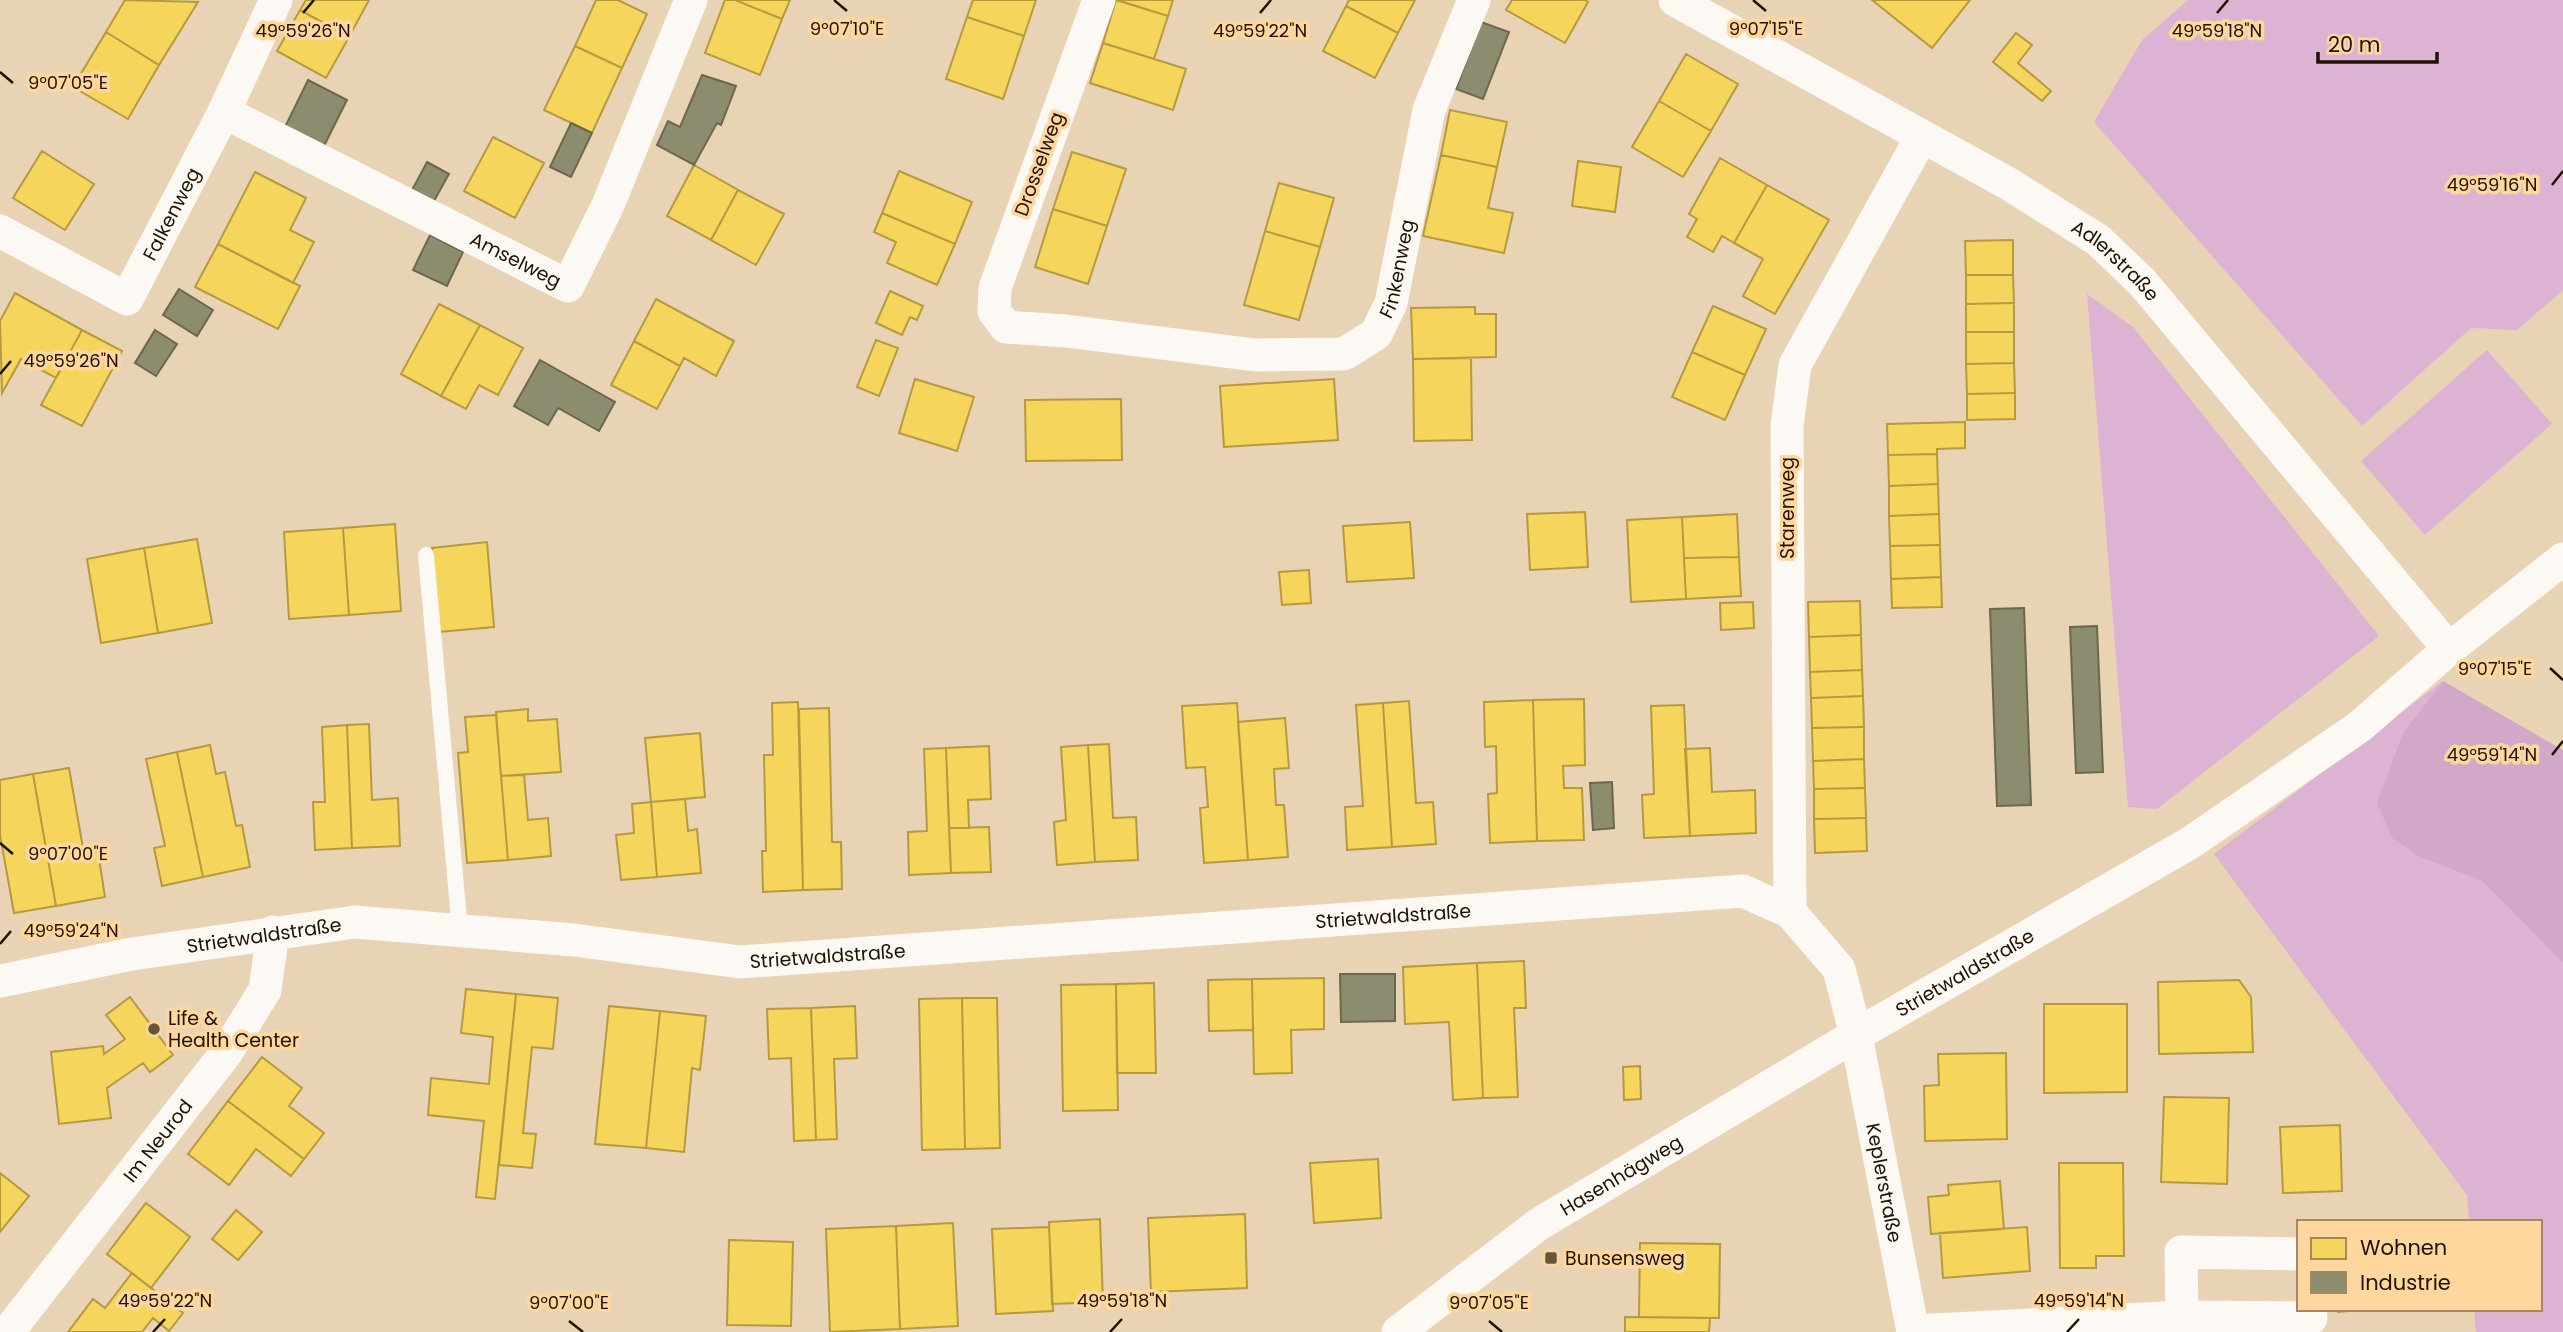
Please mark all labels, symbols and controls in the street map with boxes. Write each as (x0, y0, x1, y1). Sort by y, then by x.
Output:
text: 9°07'10"E (810, 16, 884, 41)
text: 9°07'15"E (1729, 16, 1803, 41)
text: 49°59'26"N (255, 18, 351, 43)
text: 49°59'22"N (1213, 18, 1307, 43)
text: 49°59'18"N (2172, 18, 2262, 43)
scale bar (2318, 21, 2437, 65)
text: 20 m (2328, 30, 2381, 59)
text: 9°07'05"E (28, 70, 108, 95)
street label: Drosselweg (1008, 108, 1070, 220)
street label: Falkenweg (136, 163, 206, 265)
text: 49°59'16"N (2447, 172, 2537, 197)
street label: Adlerstraße (2066, 213, 2166, 307)
street label: Finkenweg (1372, 217, 1421, 323)
street label: Amselweg (466, 225, 566, 294)
text: 49°59'26"N (23, 348, 119, 373)
street label: Starenweg (1774, 457, 1801, 559)
text: 9°07'15"E (2458, 656, 2532, 681)
text: 49°59'14"N (2447, 742, 2537, 767)
text: 9°07'00"E (28, 841, 108, 866)
street label: Strietwaldstraße (1314, 897, 1472, 935)
street label: Strietwaldstraße (185, 911, 343, 960)
text: 49°59'24"N (23, 918, 119, 943)
street label: Strietwaldstraße (1890, 922, 2039, 1023)
street label: Strietwaldstraße (749, 937, 906, 975)
place label: Life & Health Center (168, 1005, 299, 1054)
marker: Life & Health Center (146, 1021, 162, 1037)
street label: Im Neurod (117, 1093, 199, 1188)
street label: Keplerstraße (1860, 1121, 1909, 1245)
street label: Hasenhägweg (1555, 1128, 1687, 1222)
legend (2297, 1220, 2542, 1311)
text: Wohnen (2360, 1233, 2447, 1262)
place label: Bunsensweg (1565, 1245, 1685, 1272)
marker: Bunsensweg (1543, 1250, 1559, 1266)
text: Industrie (2360, 1268, 2451, 1297)
text: 49°59'22"N (118, 1288, 212, 1313)
text: 49°59'18"N (1077, 1288, 1167, 1313)
text: 49°59'14"N (2034, 1288, 2124, 1313)
text: 9°07'00"E (529, 1290, 609, 1315)
text: 9°07'05"E (1449, 1290, 1529, 1315)

